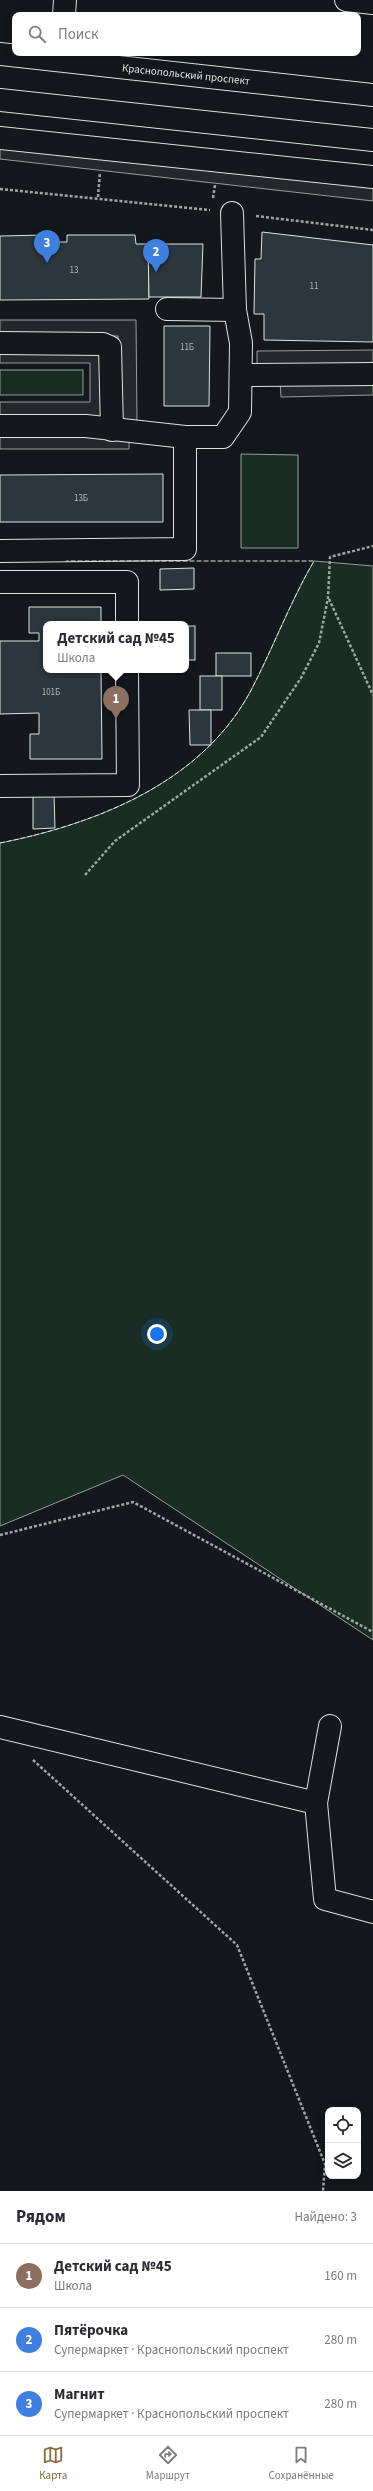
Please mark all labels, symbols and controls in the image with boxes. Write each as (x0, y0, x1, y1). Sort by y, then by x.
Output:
search box (12, 12, 361, 56)
icon: search (26, 23, 48, 45)
text: Поиск (58, 24, 99, 45)
street label: Краснопольский проспект (121, 60, 251, 89)
pin: 3 (34, 230, 60, 263)
pin: 2 (143, 239, 169, 272)
house number: 13 (70, 264, 79, 277)
house number: 11 (310, 280, 318, 293)
house number: 11Б (180, 341, 194, 354)
house number: 13Б (74, 492, 88, 505)
popup (43, 621, 189, 673)
text: Детский сад №45 (57, 628, 175, 649)
text: Школа (57, 649, 95, 667)
house number: 101Б (42, 686, 60, 699)
pin: 1 (103, 686, 129, 719)
your location (147, 1324, 167, 1344)
map controls (325, 2107, 361, 2179)
button: locate (325, 2107, 361, 2143)
button: layers (325, 2143, 361, 2179)
text: Рядом (16, 2205, 66, 2229)
text: Найдено: 3 (295, 2208, 357, 2226)
text: Детский сад №45 (54, 2256, 172, 2277)
text: 1 (26, 2267, 32, 2285)
text: 160 m (324, 2267, 357, 2285)
text: Школа (54, 2277, 92, 2295)
text: Пятёрочка (54, 2320, 128, 2341)
text: 2 (26, 2331, 32, 2349)
text: 280 m (324, 2331, 357, 2349)
text: Супермаркет · Краснопольский проспект (54, 2341, 289, 2359)
text: Магнит (54, 2384, 105, 2405)
text: 3 (26, 2395, 32, 2413)
text: 280 m (324, 2395, 357, 2413)
text: Супермаркет · Краснопольский проспект (54, 2405, 289, 2423)
tab: Карта (39, 2444, 67, 2483)
tab: Маршрут (146, 2444, 190, 2483)
tab: Сохранённые (268, 2444, 334, 2483)

